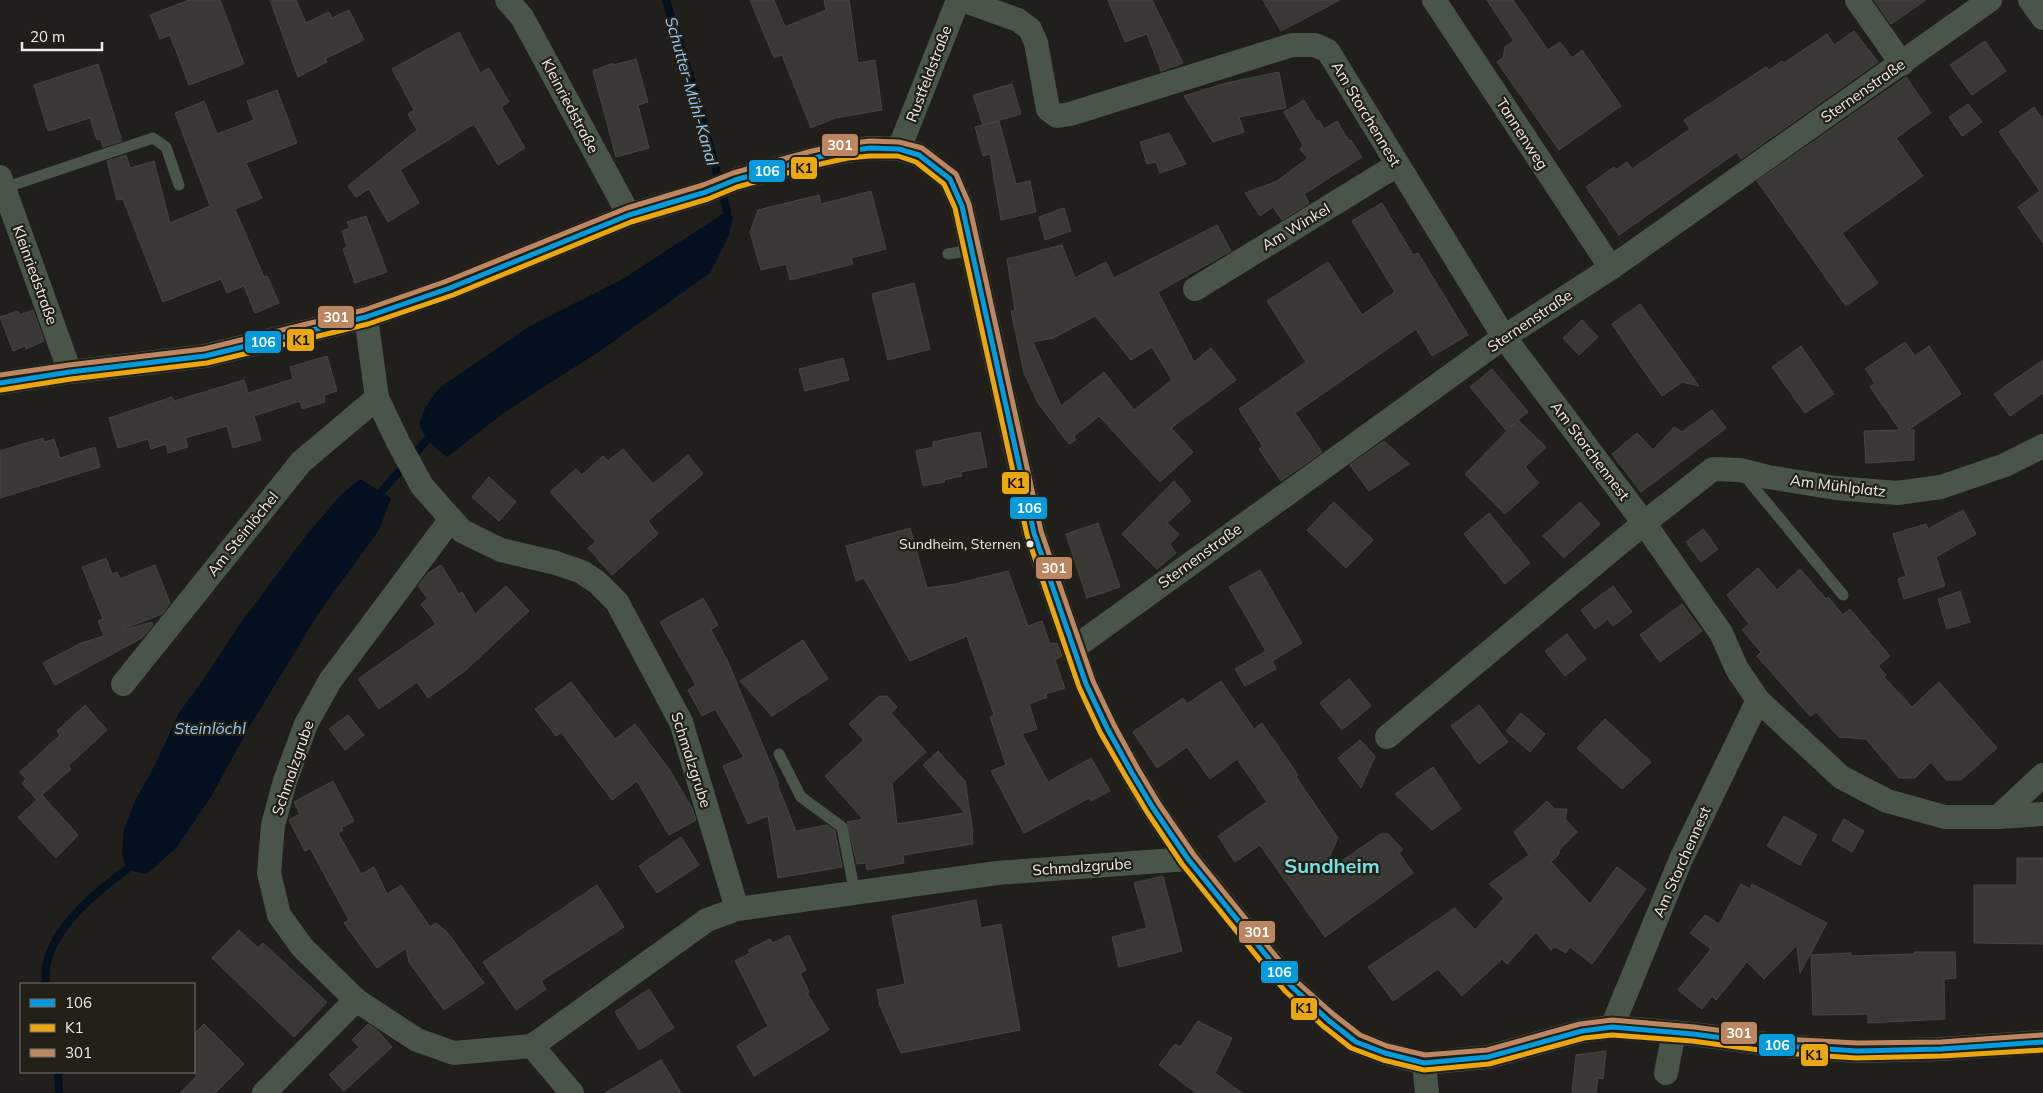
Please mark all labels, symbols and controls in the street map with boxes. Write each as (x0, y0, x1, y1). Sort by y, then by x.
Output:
water label: Schutter-Mühl-Kanal (661, 14, 723, 168)
scale bar (22, 20, 102, 52)
street label: Rustfeldstraße (901, 23, 956, 125)
text: 20 m (30, 27, 65, 46)
street label: Kleinriedstraße (538, 55, 603, 156)
street label: Sternenstraße (1817, 55, 1909, 127)
street label: Am Storchennest (1328, 58, 1405, 170)
street label: Tannenweg (1492, 94, 1553, 173)
line badge: 301 (821, 133, 859, 157)
text: 301 (827, 136, 853, 154)
line badge: K1 (790, 156, 818, 180)
line badge: 106 (748, 159, 786, 183)
text: K1 (795, 159, 813, 177)
text: 106 (754, 162, 780, 180)
street label: Am Winkel (1258, 199, 1333, 254)
street label: Kleinriedstraße (9, 223, 62, 327)
street label: Sternenstraße (1484, 285, 1576, 356)
line badge: 301 (317, 305, 355, 329)
text: 301 (323, 308, 349, 326)
line badge: K1 (286, 328, 315, 352)
line badge: 106 (244, 330, 282, 354)
text: K1 (292, 331, 310, 349)
text: 106 (250, 333, 276, 351)
street label: Am Storchennest (1547, 397, 1634, 504)
street label: Am Mühlplatz (1789, 470, 1887, 501)
line badge: K1 (1001, 471, 1030, 495)
text: K1 (1007, 474, 1025, 492)
street label: Am Steinlöchel (203, 488, 282, 580)
line badge: 106 (1009, 496, 1048, 520)
text: 106 (1016, 499, 1042, 517)
street label: Sternenstraße (1154, 519, 1245, 592)
place label: Sundheim, Sternen (899, 535, 1021, 553)
marker: Sundheim, Sternen (1025, 539, 1035, 549)
line badge: 301 (1035, 556, 1073, 580)
text: 301 (1041, 559, 1067, 577)
street label: Schmalzgrube (667, 710, 716, 810)
water label: Steinlöchl (174, 718, 246, 738)
street label: Schmalzgrube (267, 718, 318, 818)
street label: Am Storchennest (1649, 803, 1714, 920)
district label: Sundheim (1284, 853, 1380, 878)
street label: Schmalzgrube (1032, 854, 1132, 879)
line badge: 301 (1238, 920, 1276, 944)
text: 301 (1244, 923, 1270, 941)
line badge: 106 (1260, 960, 1299, 984)
text: 106 (1266, 963, 1292, 981)
legend (20, 983, 195, 1073)
text: 106 (65, 993, 92, 1012)
line badge: K1 (1290, 997, 1318, 1021)
text: K1 (1295, 999, 1313, 1017)
text: K1 (65, 1018, 84, 1037)
line badge: 301 (1720, 1021, 1758, 1045)
text: 301 (1726, 1024, 1752, 1042)
line badge: 106 (1758, 1033, 1796, 1057)
text: 106 (1764, 1036, 1790, 1054)
text: 301 (65, 1043, 92, 1062)
line badge: K1 (1800, 1043, 1829, 1067)
text: K1 (1805, 1046, 1823, 1064)

